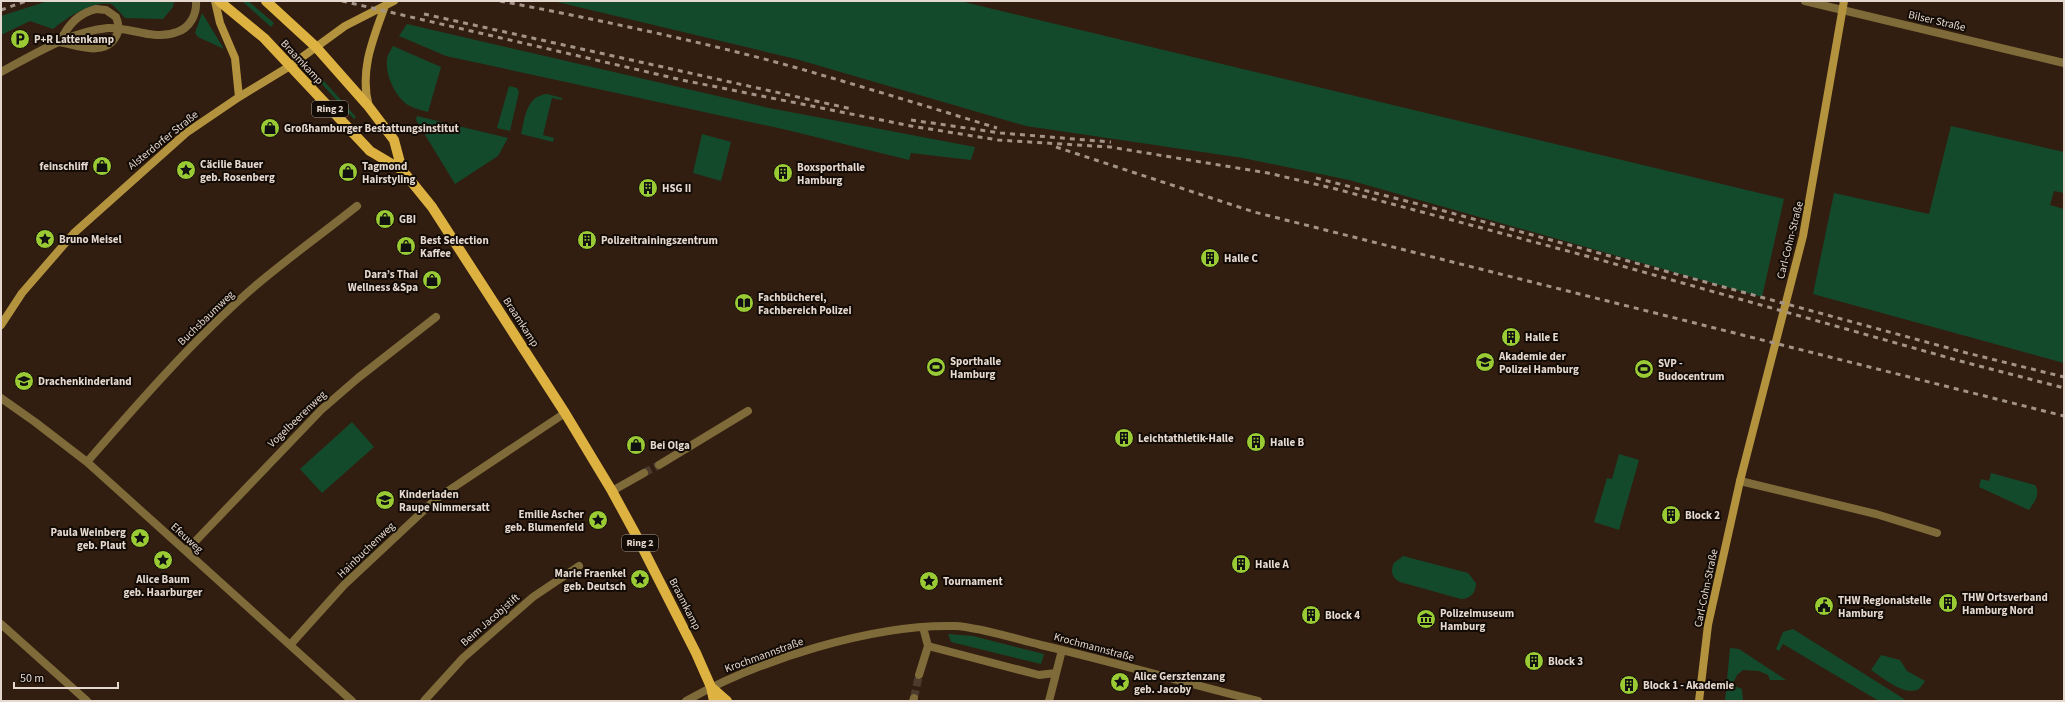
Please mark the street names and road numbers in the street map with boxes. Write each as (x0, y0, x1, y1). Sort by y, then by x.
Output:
street label: Bilser Straße (1907, 7, 1968, 35)
street label: Braamkamp (277, 36, 327, 88)
road number: Ring 2 (312, 101, 348, 117)
street label: Alsterdorfer Straße (125, 107, 202, 173)
street label: Carl-Cohn-Straße (1773, 199, 1807, 280)
street label: Buchsbaumweg (174, 287, 238, 349)
street label: Braamkamp (499, 294, 543, 350)
street label: Vogelbeerenweg (264, 387, 330, 451)
street label: Hainbuchenweg (334, 518, 398, 581)
street label: Efeuweg (167, 519, 207, 557)
road number: Ring 2 (622, 535, 658, 551)
street label: Carl-Cohn-Straße (1690, 547, 1722, 628)
street label: Braamkamp (666, 575, 704, 633)
street label: Beim Jacobjstift (457, 590, 523, 650)
street label: Krochmannstraße (1052, 629, 1136, 665)
street label: Krochmannstraße (723, 634, 806, 676)

